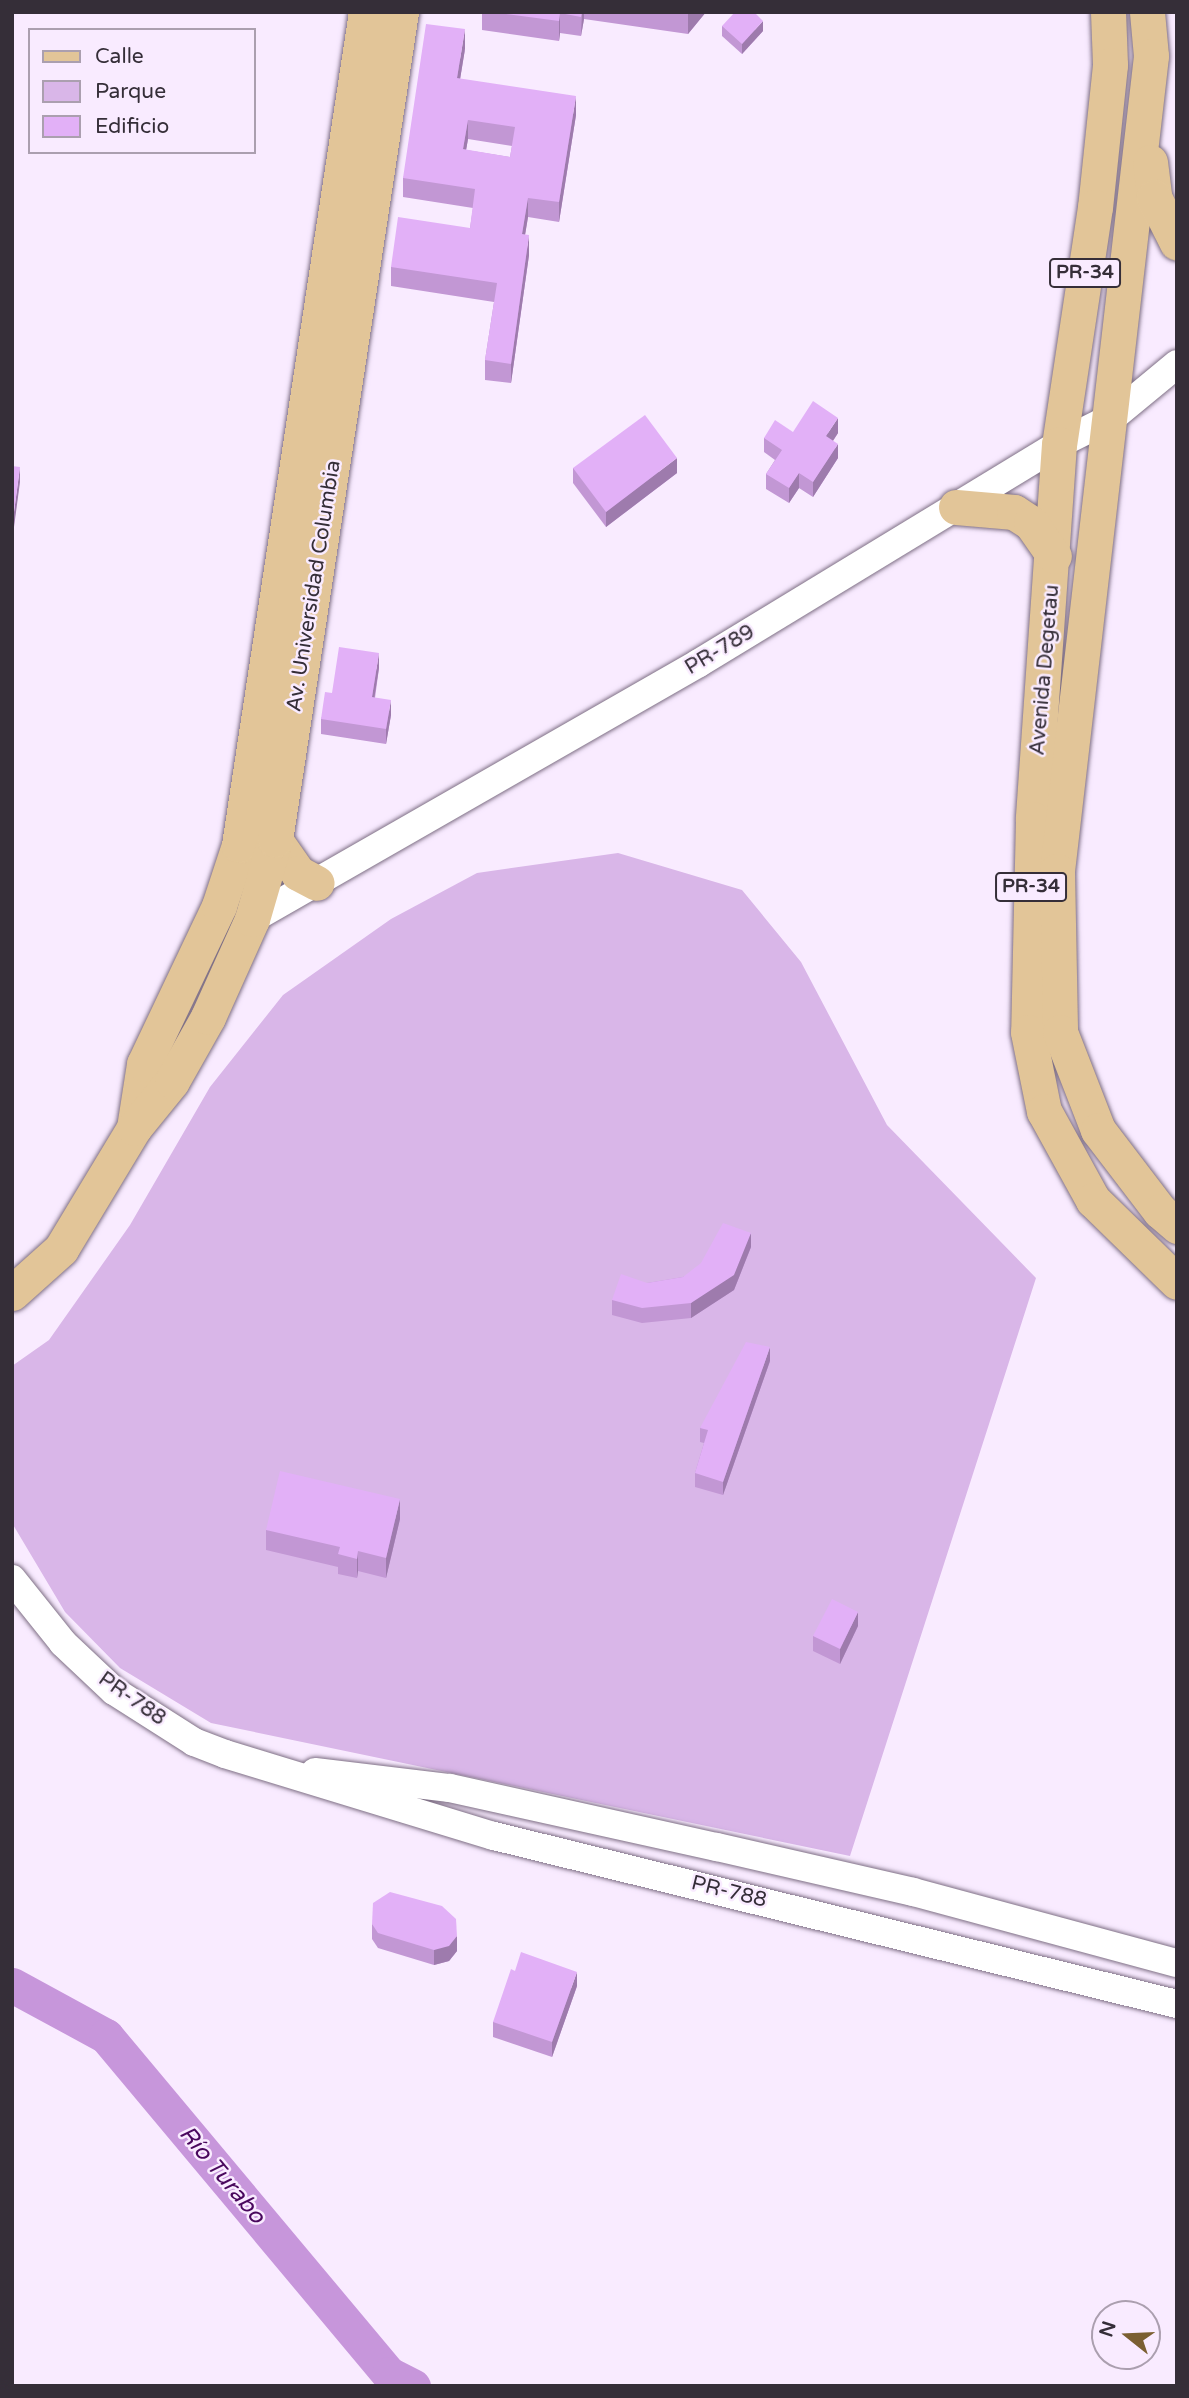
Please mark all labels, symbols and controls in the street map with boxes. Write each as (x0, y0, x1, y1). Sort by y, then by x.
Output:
legend (28, 28, 256, 154)
text: Calle (95, 44, 144, 69)
text: Parque (95, 79, 166, 104)
text: Edificio (95, 114, 169, 139)
road number: PR-34 (1048, 258, 1122, 288)
street label: Av. Universidad Columbia (282, 458, 346, 714)
street label: Avenida Degetau (1025, 584, 1065, 756)
street label: PR-789 (681, 619, 759, 681)
road number: PR-34 (994, 872, 1068, 902)
street label: PR-788 (93, 1667, 171, 1731)
street label: PR-788 (689, 1870, 769, 1914)
water label: Río Turabo (173, 2121, 271, 2229)
north arrow (1091, 2300, 1161, 2370)
text: N (1095, 2318, 1121, 2340)

